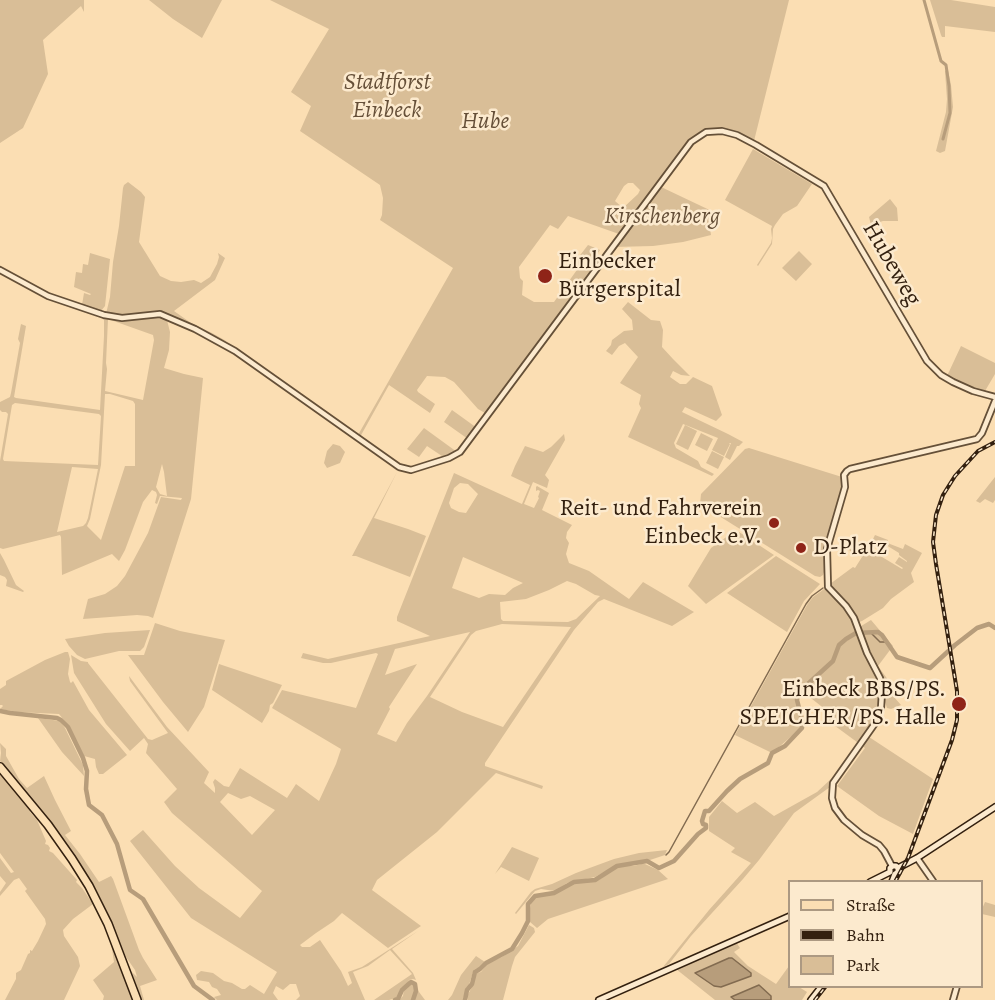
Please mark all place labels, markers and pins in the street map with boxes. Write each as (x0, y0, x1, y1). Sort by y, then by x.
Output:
place label: Einbecker Bürgerspital (558, 248, 681, 304)
marker: Einbecker Bürgerspital (536, 267, 554, 285)
place label: Reit- und Fahrverein Einbeck e.V. (559, 495, 762, 551)
marker: Reit- und Fahrverein Einbeck e.V. (767, 516, 781, 530)
place label: D-Platz (813, 534, 887, 562)
marker: D-Platz (794, 541, 808, 555)
place label: Einbeck BBS/PS. SPEICHER/PS. Halle (740, 676, 946, 732)
marker: Einbeck BBS/PS. SPEICHER/PS. Halle (950, 695, 968, 713)

